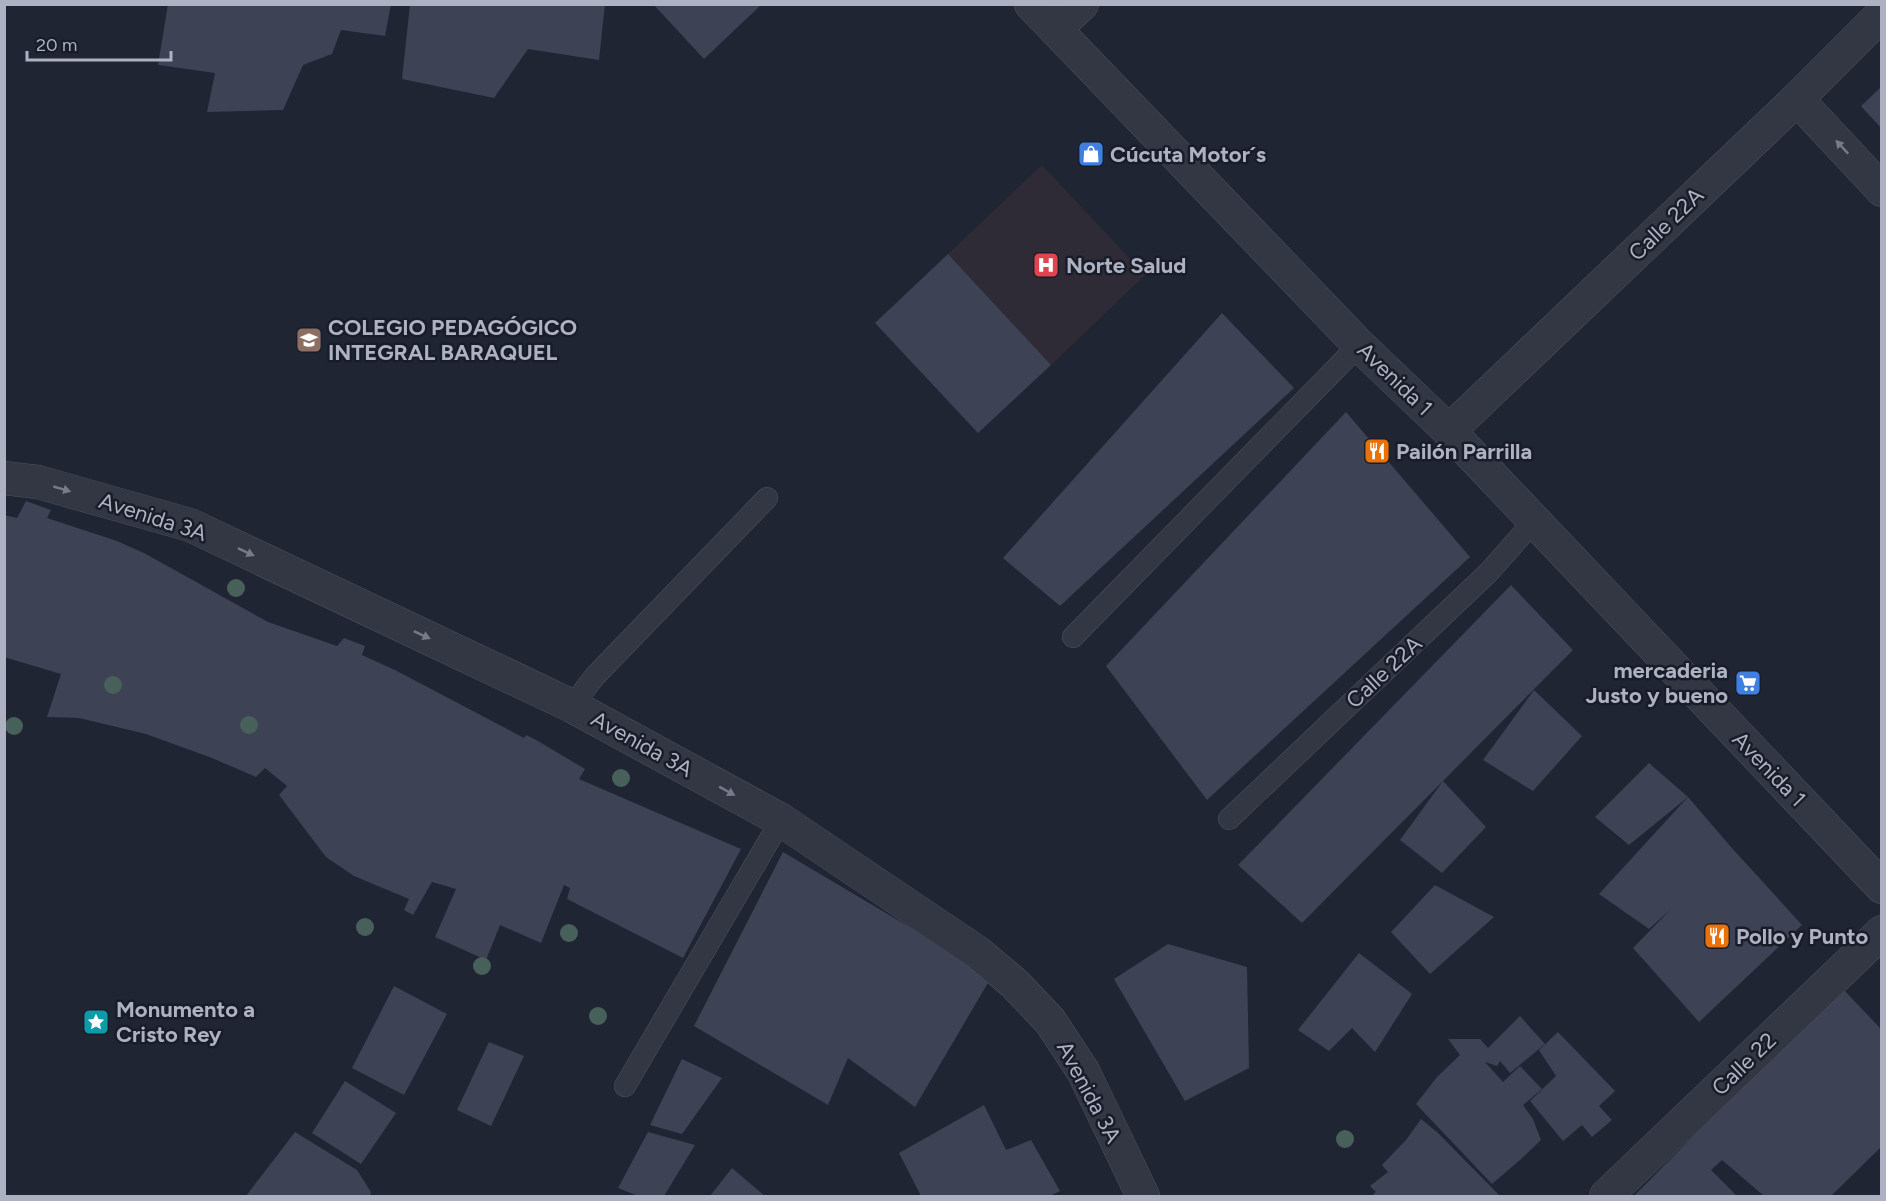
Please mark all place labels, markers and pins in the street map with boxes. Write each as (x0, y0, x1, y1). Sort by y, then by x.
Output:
shop icon: Cúcuta Motor´s (1076, 139, 1106, 169)
place label: Cúcuta Motor´s (1110, 141, 1266, 168)
hospital icon: Norte Salud (1031, 250, 1061, 280)
place label: Norte Salud (1066, 252, 1186, 279)
place label: COLEGIO PEDAGÓGICO INTEGRAL BARAQUEL (328, 314, 577, 366)
school or university icon: COLEGIO PEDAGÓGICO INTEGRAL BARAQUEL (294, 325, 324, 355)
restaurant icon: Pailón Parrilla (1362, 436, 1392, 466)
place label: Pailón Parrilla (1396, 438, 1532, 465)
place label: mercaderia Justo y bueno (1585, 657, 1728, 709)
supermarket icon: mercaderia Justo y bueno (1733, 668, 1763, 698)
restaurant icon: Pollo y Punto (1702, 921, 1732, 951)
place label: Pollo y Punto (1736, 923, 1868, 950)
place label: Monumento a Cristo Rey (116, 996, 255, 1048)
place icon: Monumento a Cristo Rey (81, 1007, 111, 1037)

